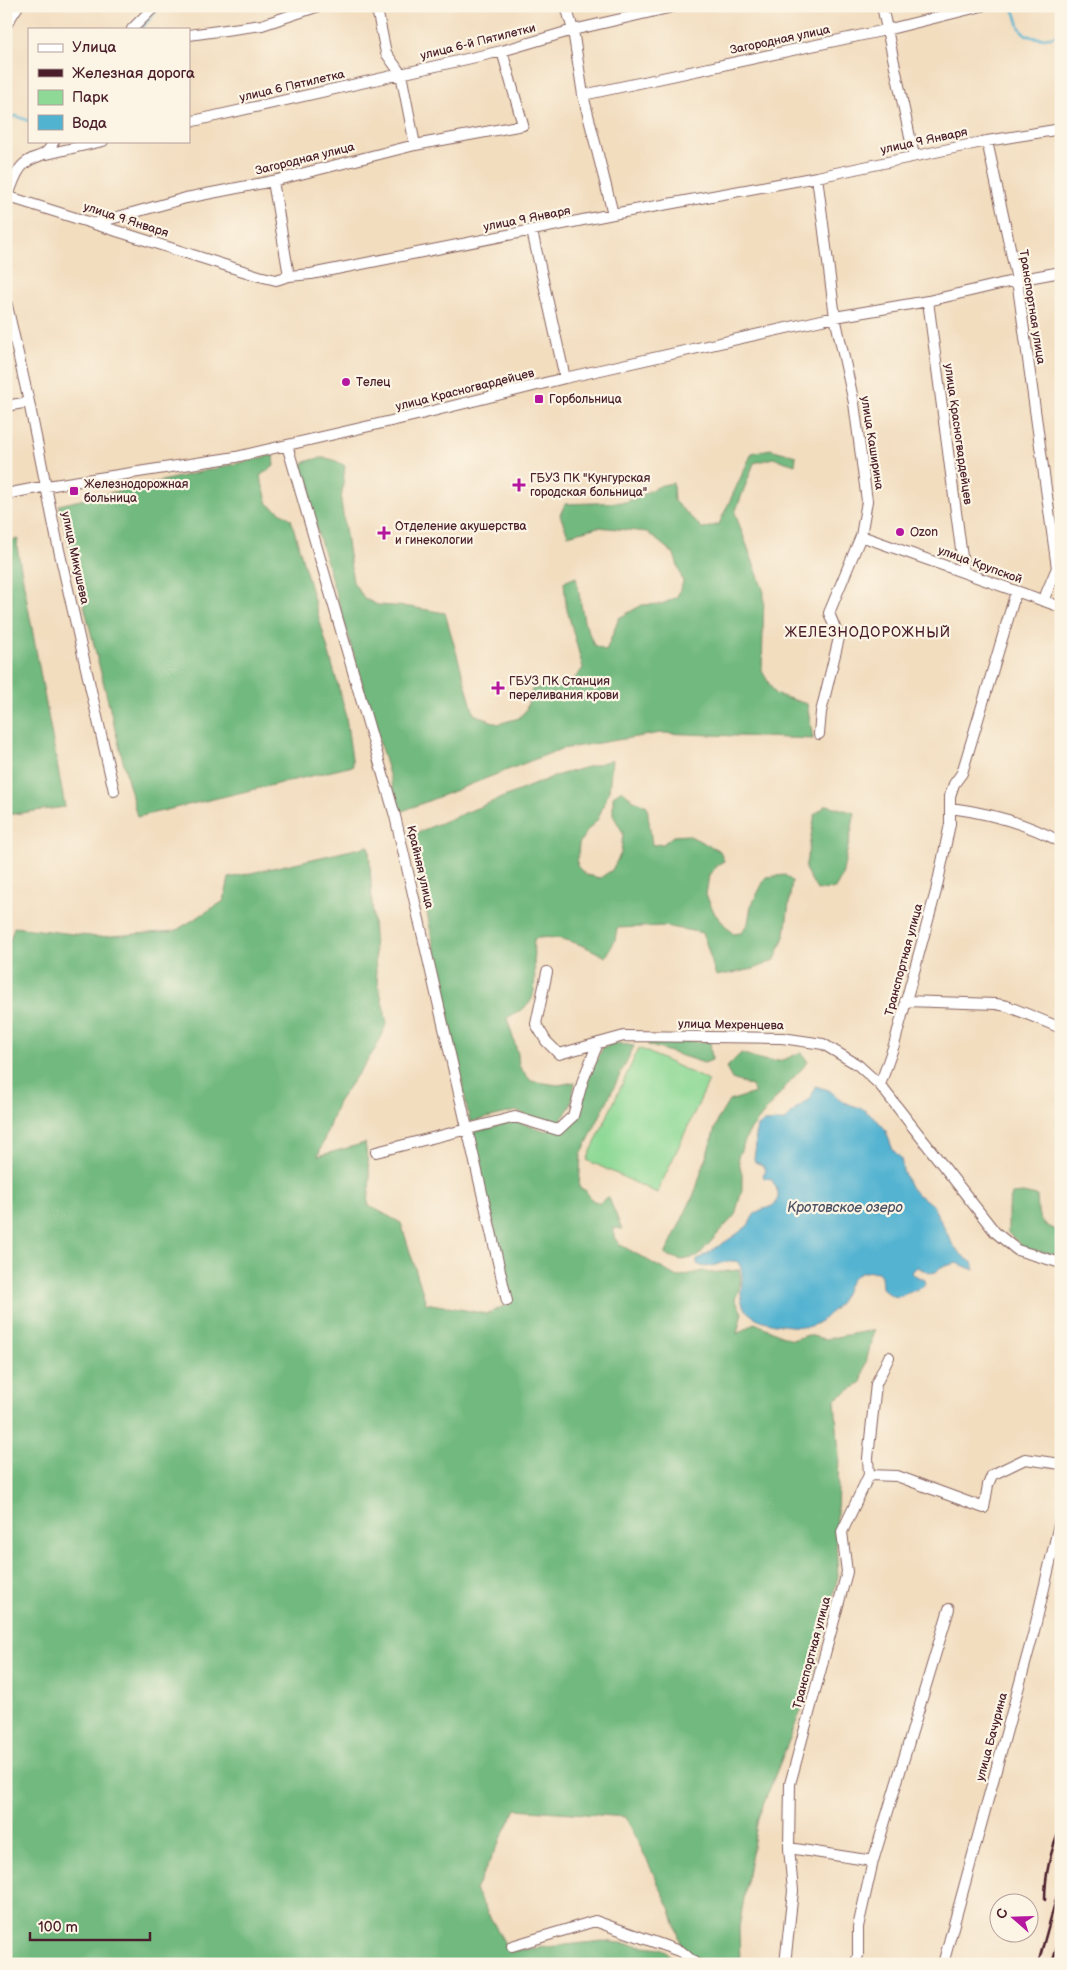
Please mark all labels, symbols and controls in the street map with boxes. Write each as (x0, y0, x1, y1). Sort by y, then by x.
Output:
street label: улица 6-й Пятилетки (419, 20, 537, 64)
street label: Загородная улица (729, 22, 831, 58)
legend (28, 28, 190, 142)
text: Улица (72, 38, 117, 57)
text: Железная дорога (72, 64, 195, 83)
street label: улица 6 Пятилетка (238, 67, 346, 105)
text: Парк (72, 88, 109, 107)
text: Вода (72, 114, 107, 133)
street label: улица 9 Января (879, 124, 969, 158)
street label: Загородная улица (254, 139, 356, 179)
street label: улица 9 Января (82, 199, 171, 241)
street label: улица 9 Января (482, 203, 572, 235)
street label: Транспортная улица (1016, 249, 1048, 365)
street label: улица Красногвардейцев (941, 362, 975, 506)
street label: улица Красногвардейцев (394, 365, 537, 414)
place label: Телец (356, 375, 390, 390)
marker: Телец (340, 376, 352, 388)
place label: Горбольница (549, 392, 622, 407)
marker: Горбольница (533, 393, 545, 405)
street label: улица Каширина (857, 395, 887, 491)
place label: ГБУЗ ПК "Кунгурская городская больница" (530, 471, 651, 500)
place label: Железнодорожная больница (84, 477, 189, 506)
marker: ГБУЗ ПК "Кунгурская городская больница" (512, 478, 526, 492)
marker: Железнодорожная больница (68, 485, 80, 497)
street label: улица Микушева (58, 510, 92, 606)
place label: Отделение акушерства и гинекологии (395, 519, 527, 548)
place label: Ozon (910, 525, 938, 540)
marker: Отделение акушерства и гинекологии (377, 526, 391, 540)
marker: Ozon (894, 526, 906, 538)
street label: улица Крупской (936, 543, 1024, 587)
district label: ЖЕЛЕЗНОДОРОЖНЫЙ (785, 624, 951, 641)
place label: ГБУЗ ПК Станция переливания крови (509, 674, 619, 703)
marker: ГБУЗ ПК Станция переливания крови (491, 681, 505, 695)
street label: Крайняя улица (403, 824, 437, 910)
street label: Транспортная улица (882, 902, 926, 1018)
street label: улица Мехренцева (678, 1017, 784, 1033)
water label: Кротовское озеро (787, 1199, 904, 1216)
street label: Транспортная улица (790, 1595, 834, 1711)
street label: улица Бачурина (973, 1691, 1011, 1783)
north arrow (990, 1892, 1040, 1942)
text: С (993, 1906, 1012, 1921)
scale bar (30, 1910, 150, 1942)
text: 100 m (38, 1918, 78, 1937)

